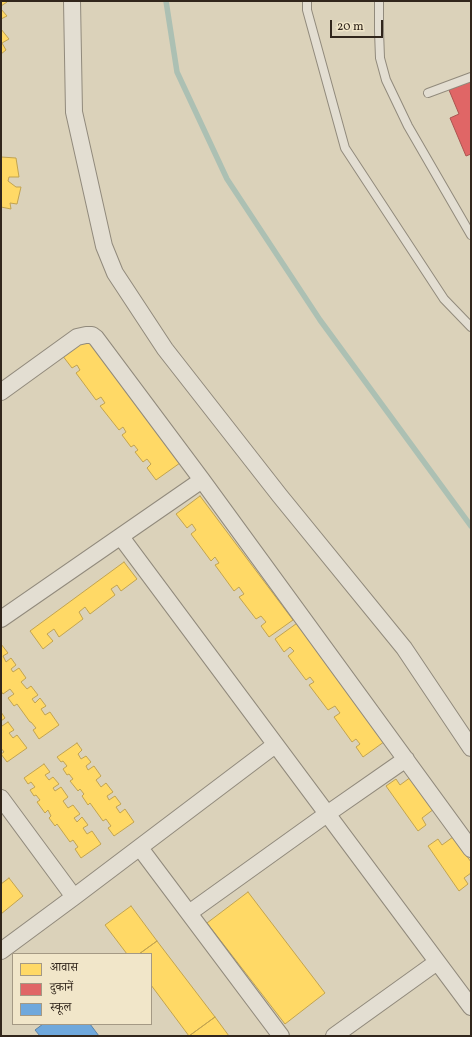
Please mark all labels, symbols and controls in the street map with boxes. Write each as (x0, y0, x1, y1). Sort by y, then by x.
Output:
scale bar (332, 12, 385, 38)
text: 20 m (337, 19, 364, 35)
legend (12, 953, 152, 1025)
text: आवास (50, 960, 78, 976)
text: दुकानें (50, 980, 73, 996)
text: स्कूल (50, 1000, 71, 1016)

